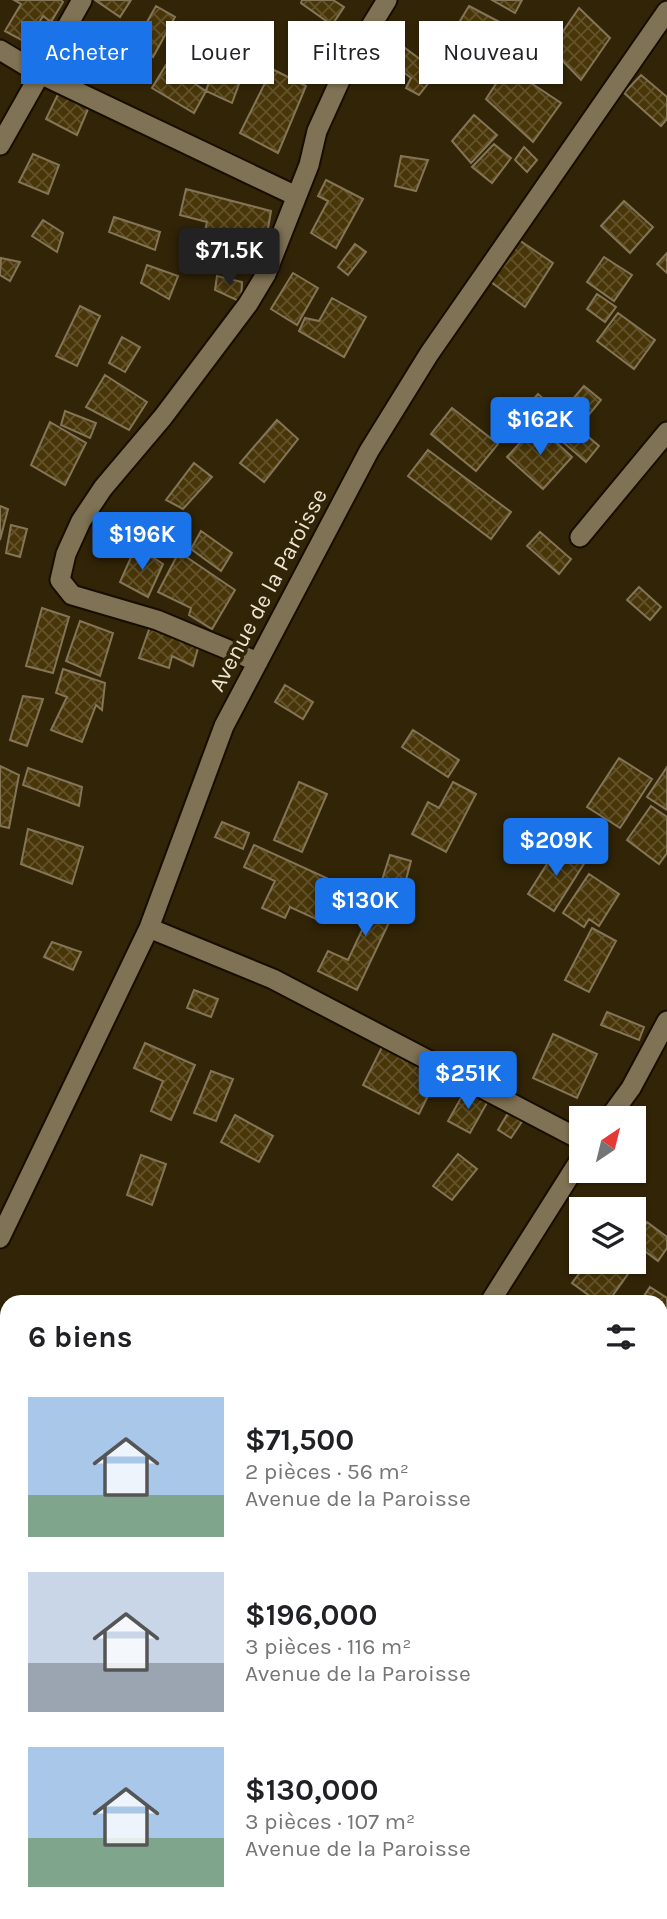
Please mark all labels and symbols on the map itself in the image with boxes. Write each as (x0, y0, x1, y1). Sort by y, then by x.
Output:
pin: $71.5K (172, 229, 286, 288)
pin: $162K (491, 398, 589, 457)
street label: Avenue de la Paroisse (203, 484, 333, 696)
pin: $196K (93, 512, 191, 572)
pin: $209K (507, 818, 605, 878)
pin: $130K (316, 878, 414, 938)
pin: $251K (419, 1052, 517, 1111)
north arrow (569, 1106, 646, 1183)

